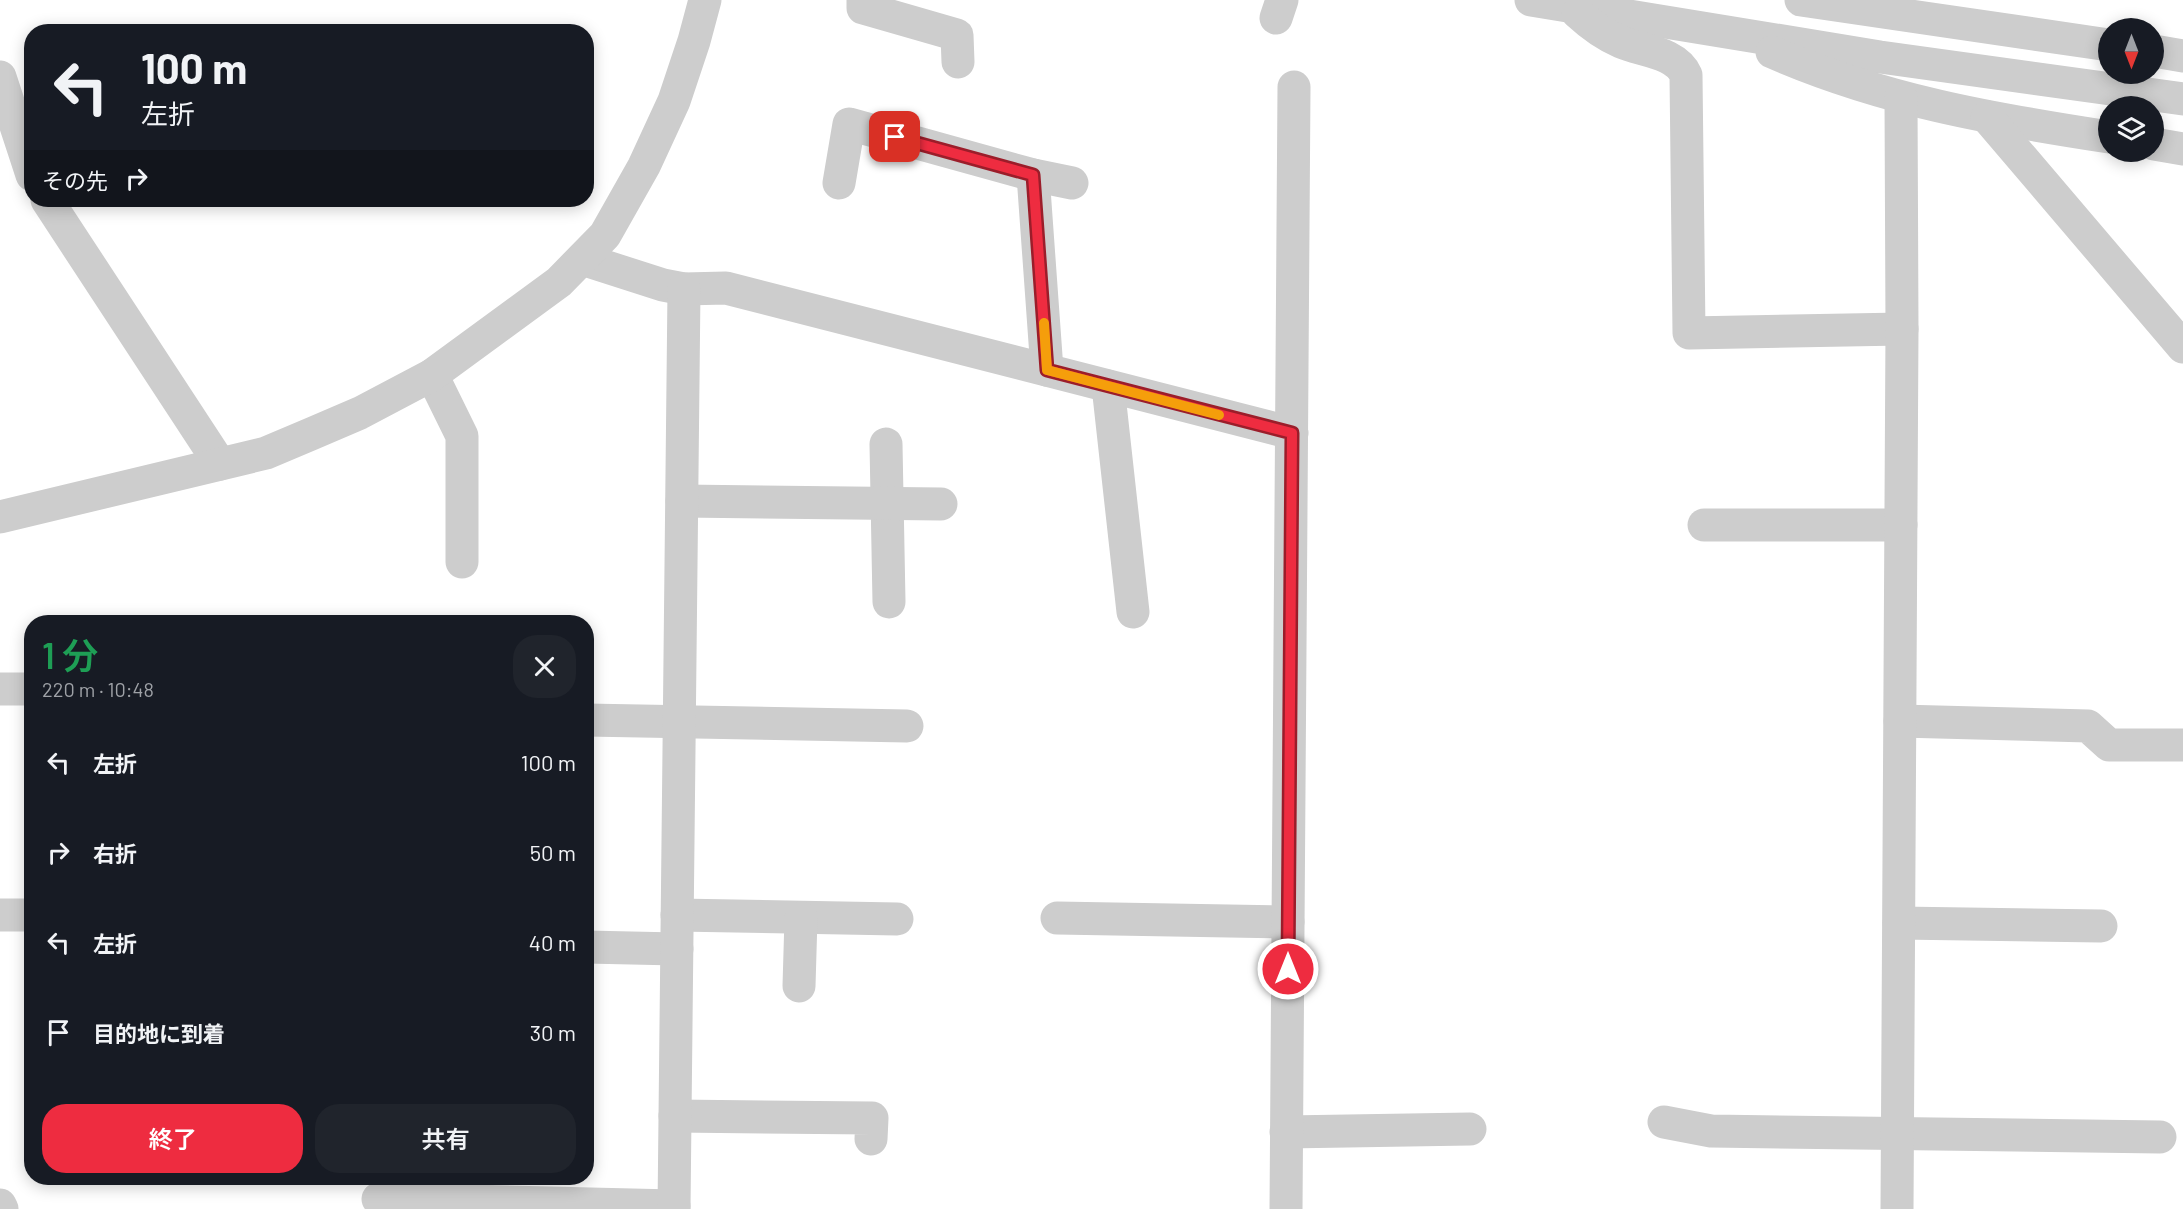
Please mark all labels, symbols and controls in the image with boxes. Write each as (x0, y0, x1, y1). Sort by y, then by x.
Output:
north arrow (2098, 18, 2164, 84)
map controls (2098, 18, 2164, 162)
text: 100 m (141, 42, 247, 92)
icon: left (42, 48, 120, 126)
button: layers (2098, 96, 2164, 162)
text: 左折 (141, 97, 195, 129)
pin (869, 111, 920, 162)
icon: arrive (878, 120, 911, 153)
icon: right (120, 162, 153, 195)
text: その先 (42, 167, 108, 193)
text: 1 分 (42, 633, 98, 676)
button: close (513, 635, 576, 698)
text: 220 m · 10:48 (42, 677, 154, 701)
icon: left (42, 746, 75, 779)
text: 100 m (521, 749, 576, 775)
text: 左折 (93, 750, 137, 776)
icon: right (42, 836, 75, 869)
text: 50 m (530, 839, 576, 865)
text: 右折 (93, 840, 137, 866)
icon: left (42, 926, 75, 959)
text: 40 m (529, 929, 576, 955)
text: 左折 (93, 930, 137, 956)
position arrow (1256, 937, 1320, 1001)
icon: arrive (42, 1016, 75, 1049)
text: 30 m (530, 1019, 576, 1045)
text: 目的地に到着 (93, 1020, 225, 1046)
button: 終了 (42, 1104, 303, 1173)
button: 共有 (315, 1104, 576, 1173)

